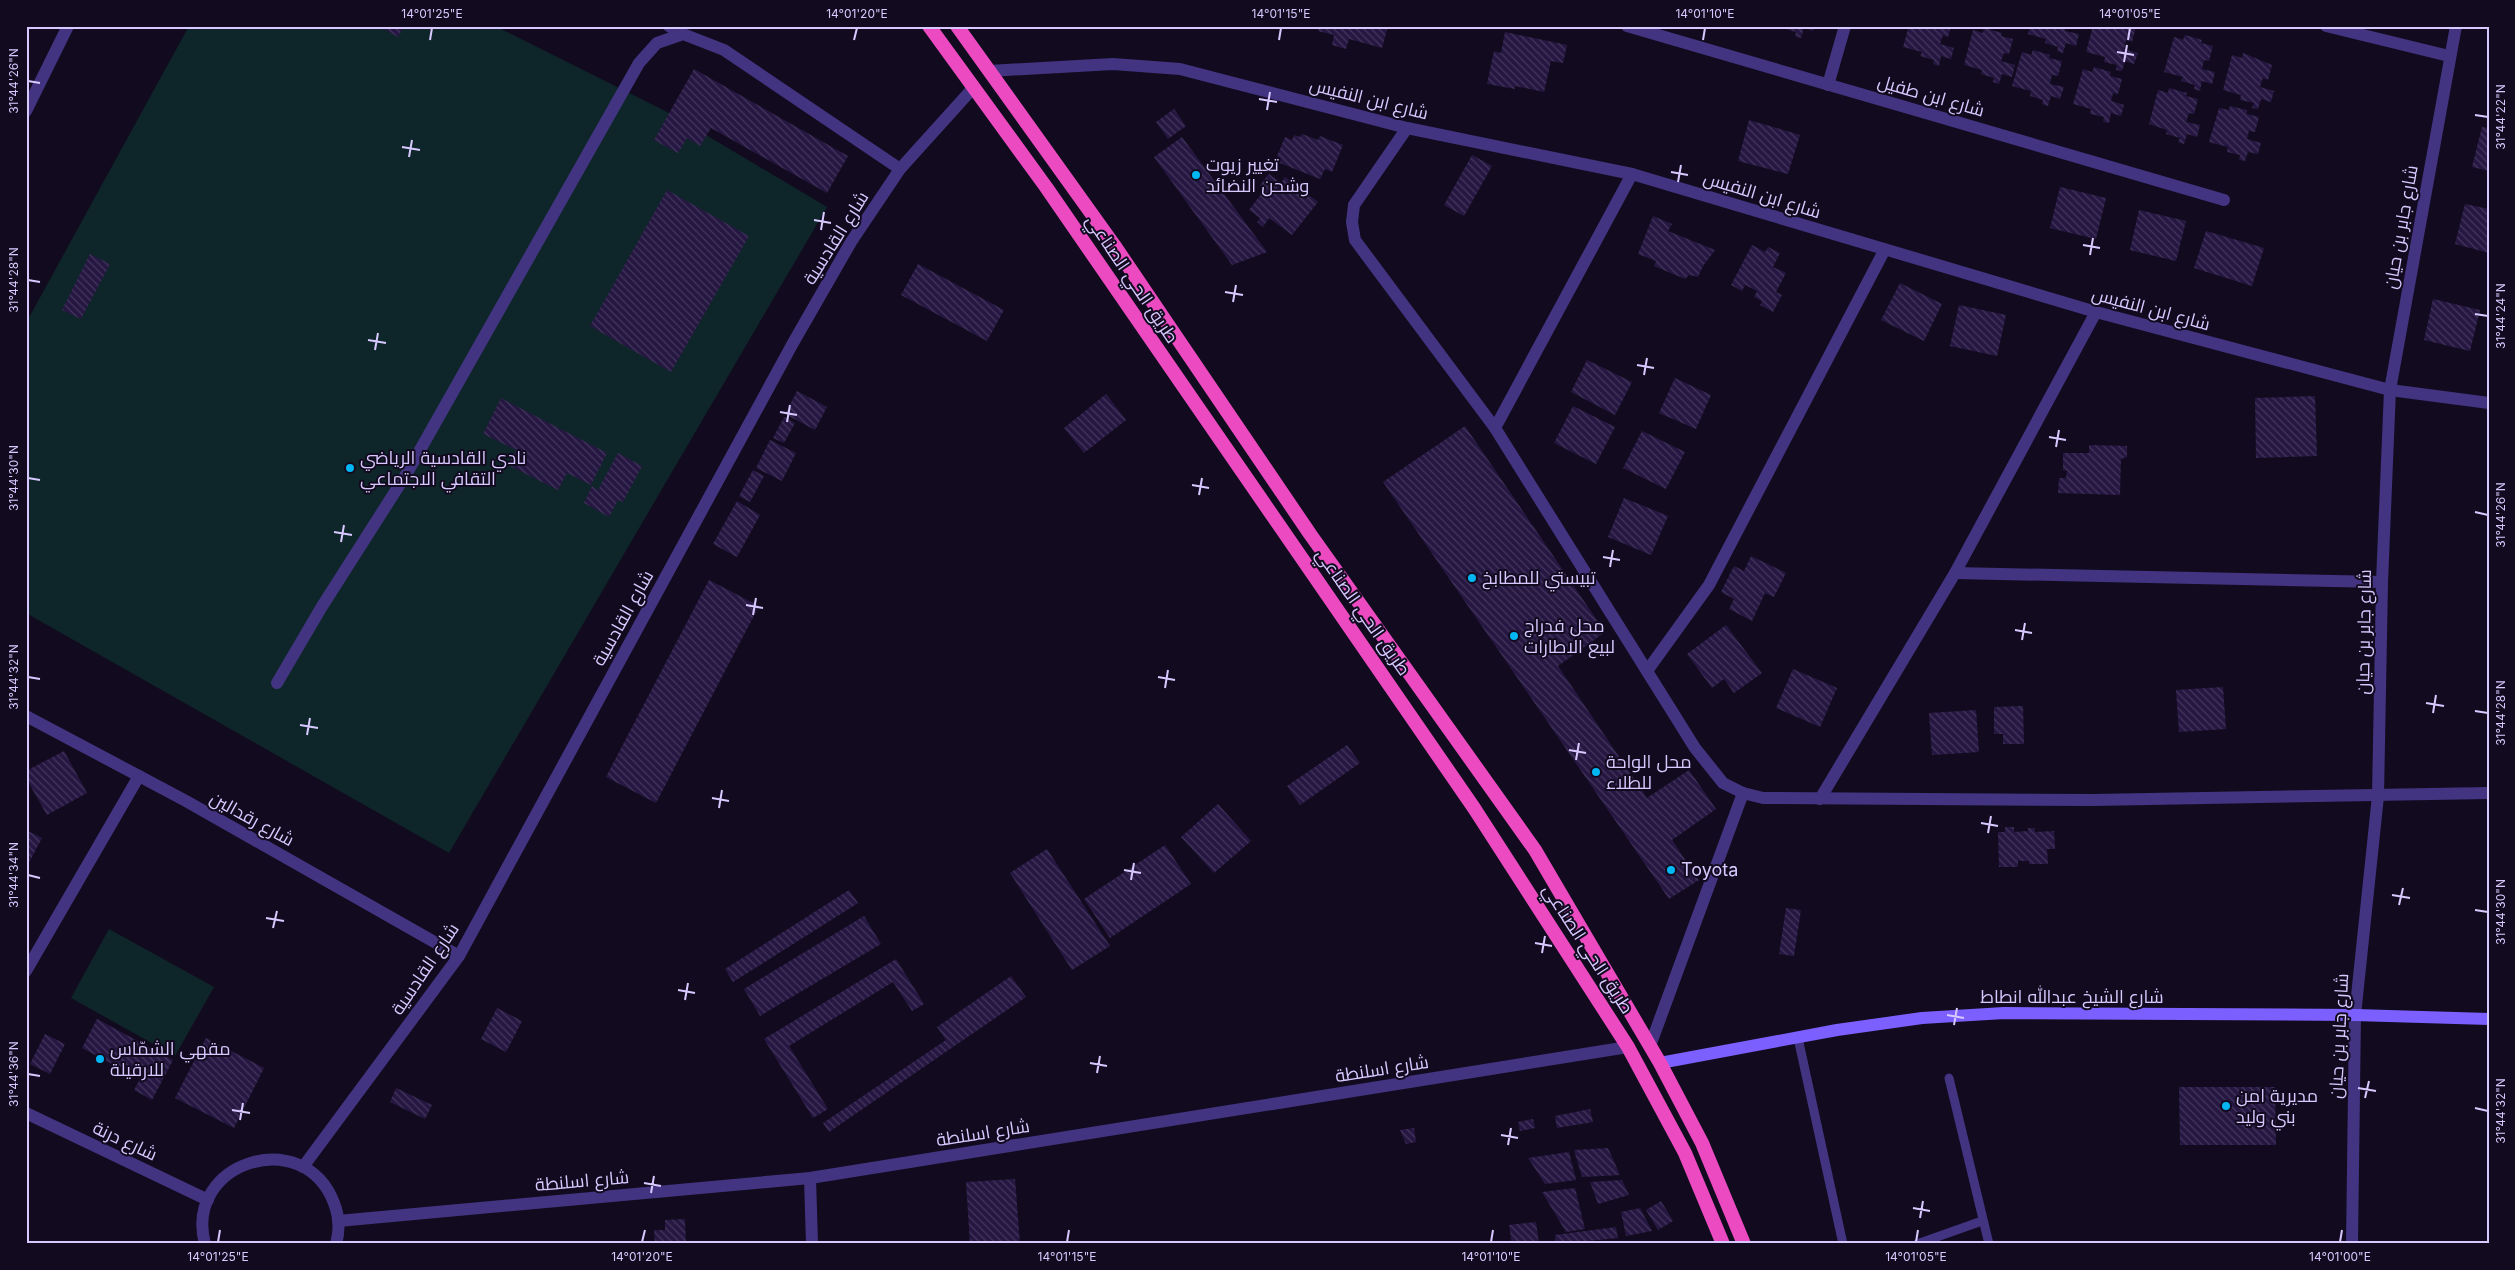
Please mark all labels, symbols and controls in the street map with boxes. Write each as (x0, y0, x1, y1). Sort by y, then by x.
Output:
text: 14°01'25"E (401, 6, 463, 21)
text: 14°01'20"E (826, 6, 888, 21)
text: 14°01'15"E (1252, 6, 1310, 21)
text: 14°01'10"E (1675, 6, 1735, 21)
text: 14°01'05"E (2099, 6, 2161, 21)
text: 31°44'26"N (6, 48, 21, 114)
street label: شارع ابن طفيل (1875, 70, 1987, 123)
street label: شارع ابن النفيس (1307, 74, 1431, 125)
text: 31°44'22"N (2493, 84, 2508, 150)
place label: تغيير زيوت وشحن النضائد (1206, 154, 1309, 197)
street label: شارع جابر بن حيان (2379, 163, 2424, 291)
street label: شارع ابن النفيس (1700, 167, 1823, 224)
marker: تغيير زيوت وشحن النضائد (1190, 169, 1202, 181)
street label: شارع القادسية (799, 187, 874, 289)
street label: طريق الحي الصناعي (1078, 211, 1183, 349)
text: 31°44'28"N (6, 247, 21, 313)
street label: شارع ابن النفيس (2089, 283, 2213, 336)
text: 31°44'24"N (2493, 283, 2508, 349)
text: 31°44'30"N (6, 445, 21, 511)
place label: نادي القادسية الرياضي التقافي الاجتماعي (360, 447, 526, 493)
marker: نادي القادسية الرياضي التقافي الاجتماعي (344, 462, 356, 474)
text: 31°44'26"N (2493, 482, 2508, 548)
street label: طريق الحي الصناعي (1308, 544, 1415, 682)
street label: شارع القادسية (588, 566, 659, 670)
place label: تبيستي للمطابخ (1482, 567, 1596, 592)
street label: شارع جابر بن حيان (2352, 569, 2377, 695)
marker: تبيستي للمطابخ (1466, 572, 1478, 584)
place label: محل فدراج لبيع الاطارات (1524, 615, 1615, 659)
marker: محل فدراج لبيع الاطارات (1508, 630, 1520, 642)
text: 31°44'32"N (6, 644, 21, 710)
text: 31°44'28"N (2493, 680, 2508, 746)
place label: محل الواحة للطلاء (1606, 751, 1692, 793)
marker: محل الواحة للطلاء (1590, 766, 1602, 778)
street label: شارع رقدالين (206, 787, 298, 852)
text: 31°44'34"N (6, 842, 21, 908)
place label: Toyota (1681, 859, 1738, 880)
marker: Toyota (1665, 864, 1677, 876)
text: 31°44'30"N (2493, 879, 2508, 945)
street label: طريق الحي الصناعي (1535, 880, 1638, 1020)
street label: شارع القادسية (386, 919, 465, 1020)
street label: شارع جابر بن حيان (2325, 973, 2354, 1099)
street label: شارع الشيخ عبدالله انطاط (1980, 985, 2164, 1009)
place label: مقهي الشمّاس للارقيلة (110, 1038, 230, 1081)
text: 31°44'36"N (6, 1041, 21, 1107)
street label: شارع اسلنطة (1334, 1051, 1430, 1088)
marker: مقهي الشمّاس للارقيلة (94, 1053, 106, 1065)
text: 31°44'32"N (2493, 1078, 2508, 1144)
place label: مديرية امن بني وليد (2236, 1085, 2318, 1131)
marker: مديرية امن بني وليد (2220, 1100, 2232, 1112)
street label: شارع اسلنطة (935, 1115, 1031, 1152)
street label: شارع درنة (89, 1117, 161, 1166)
street label: شارع اسلنطة (534, 1166, 630, 1197)
text: 14°01'25"E (187, 1249, 249, 1264)
text: 14°01'20"E (611, 1249, 673, 1264)
text: 14°01'15"E (1038, 1249, 1096, 1264)
text: 14°01'10"E (1461, 1249, 1521, 1264)
text: 14°01'05"E (1885, 1249, 1947, 1264)
text: 14°01'00"E (2309, 1249, 2371, 1264)

